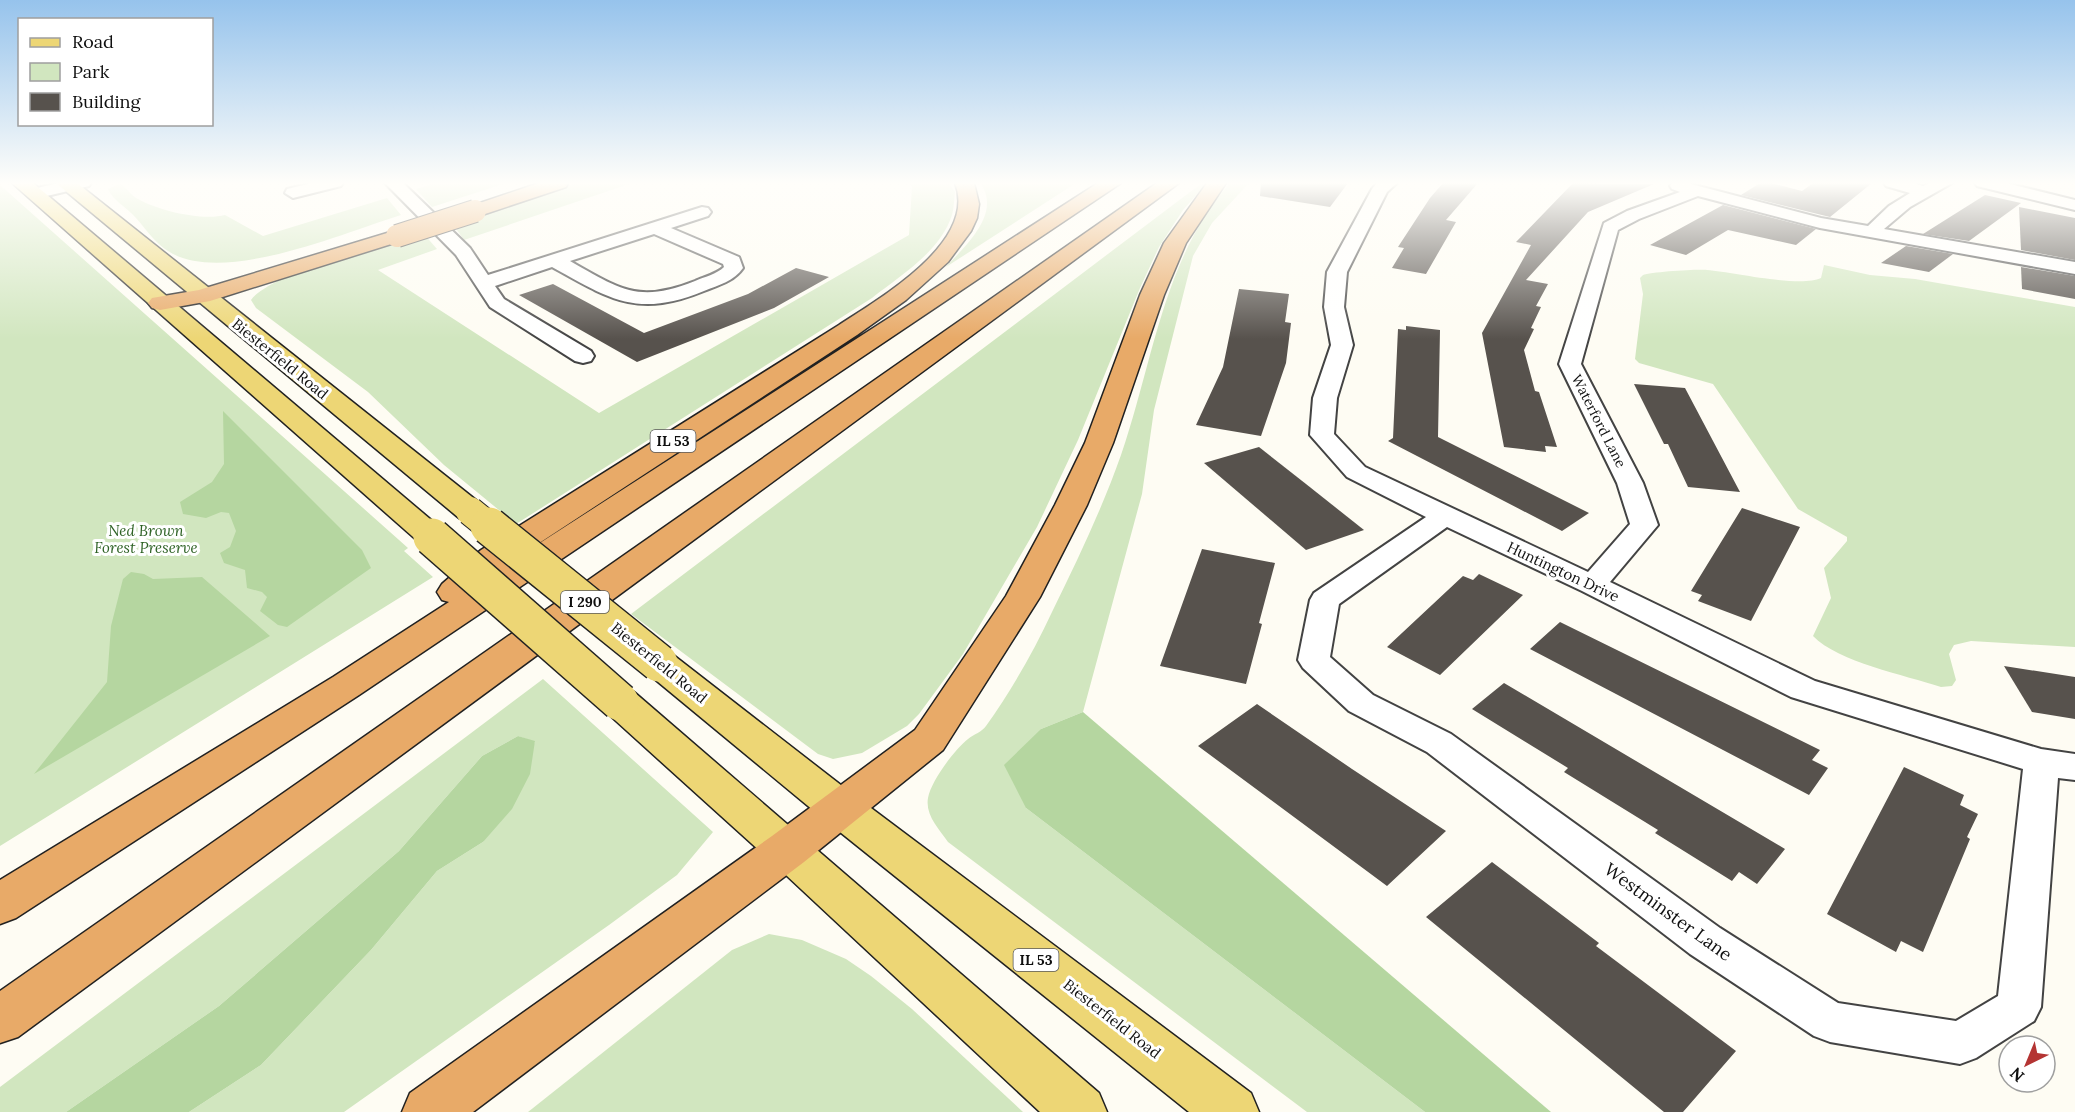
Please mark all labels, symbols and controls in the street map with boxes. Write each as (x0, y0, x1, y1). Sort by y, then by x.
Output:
legend (18, 18, 213, 126)
text: Road (72, 30, 114, 53)
text: Park (72, 60, 110, 83)
text: Building (72, 90, 142, 113)
street label: Biesterfield Road (228, 314, 332, 403)
street label: Waterford Lane (1568, 371, 1630, 471)
road number: IL 53 (650, 430, 696, 452)
park label: Ned Brown Forest Preserve (94, 521, 198, 557)
street label: Huntington Drive (1504, 537, 1622, 606)
road number: I 290 (561, 591, 609, 613)
street label: Biesterfield Road (607, 618, 711, 707)
street label: Westminster Lane (1600, 857, 1737, 966)
road number: IL 53 (1014, 949, 1058, 971)
street label: Biesterfield Road (1060, 975, 1165, 1062)
north arrow (1997, 1034, 2057, 1094)
text: N (2005, 1063, 2028, 1087)

